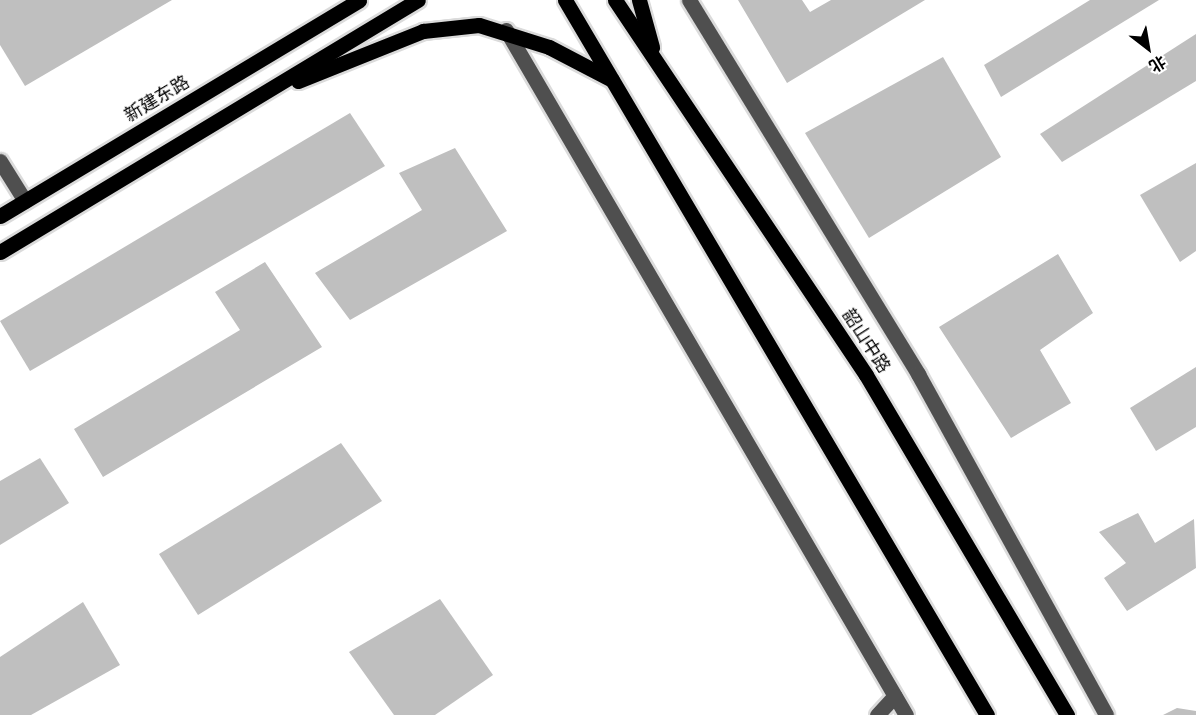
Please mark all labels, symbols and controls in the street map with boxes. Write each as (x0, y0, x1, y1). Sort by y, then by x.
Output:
north arrow (1118, 18, 1178, 78)
text: 北 (1145, 50, 1170, 78)
street label: 新建东路 (121, 71, 193, 127)
street label: 韶山中路 (837, 305, 895, 377)

